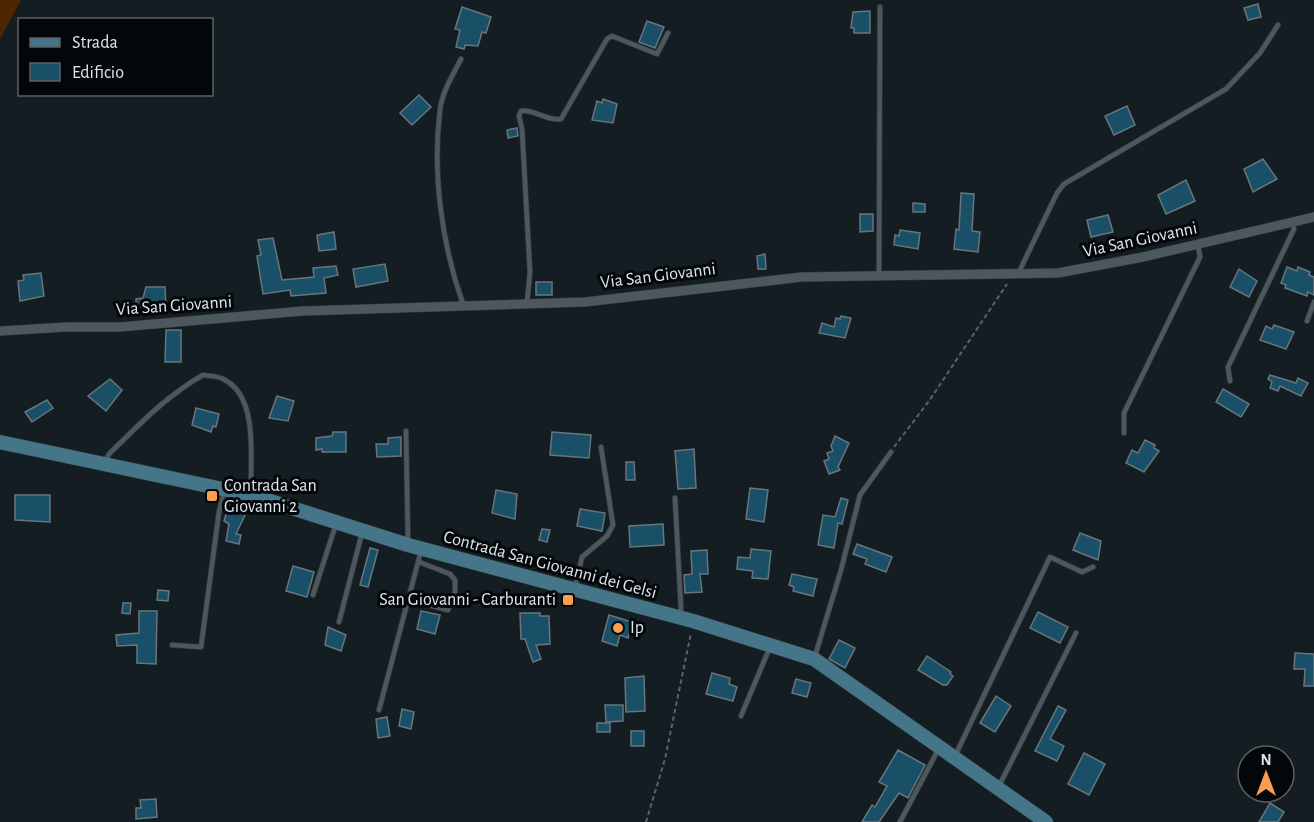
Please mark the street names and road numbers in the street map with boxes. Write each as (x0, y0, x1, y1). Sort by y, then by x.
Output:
street label: Via San Giovanni (1081, 219, 1199, 261)
street label: Via San Giovanni (599, 260, 717, 292)
street label: Via San Giovanni (115, 293, 233, 319)
street label: Contrada San Giovanni dei Gelsi (441, 528, 659, 602)

